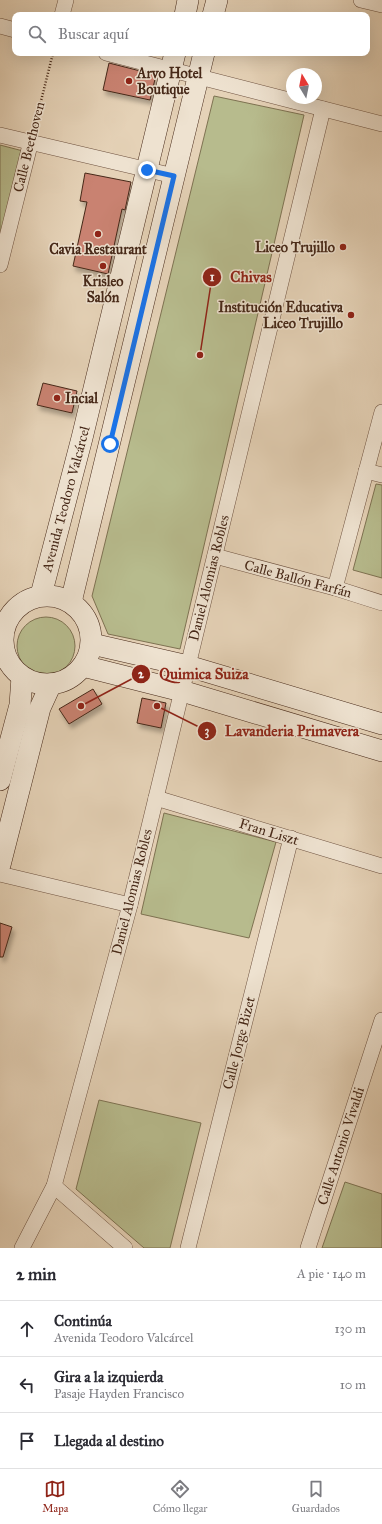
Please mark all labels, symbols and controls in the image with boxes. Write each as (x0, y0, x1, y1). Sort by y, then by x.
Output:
search box (12, 12, 370, 56)
icon: search (26, 23, 48, 45)
text: Buscar aquí (58, 25, 129, 43)
place label: Arvo Hotel Boutique (136, 65, 204, 99)
north arrow (286, 68, 322, 104)
marker: Arvo Hotel Boutique (124, 76, 134, 86)
street label: Calle Beethoven (10, 100, 49, 194)
route end (138, 161, 156, 179)
marker: Cavia Restaurant (93, 229, 103, 239)
place label: Liceo Trujillo (255, 239, 335, 257)
place label: Cavia Restaurant (49, 241, 147, 258)
marker: Liceo Trujillo (338, 242, 348, 252)
marker: Krisleo Salón (98, 261, 108, 271)
callout: Chivas (202, 263, 280, 290)
text: Chivas (230, 268, 272, 286)
text: 1 (210, 270, 215, 284)
place label: Krisleo Salón (83, 273, 123, 306)
place label: Institución Educativa Liceo Trujillo (218, 299, 344, 333)
marker: Institución Educativa Liceo Trujillo (346, 310, 356, 320)
place label: Incial (65, 390, 99, 407)
marker: Incial (52, 393, 62, 403)
street label: Avenida Teodoro Valcárcel (38, 424, 94, 575)
route start (101, 435, 119, 453)
street label: Daniel Alomias Robles (185, 513, 233, 643)
street label: Calle Ballón Farfán (242, 556, 354, 602)
callout: Quimica Suiza (131, 660, 257, 687)
text: Quimica Suiza (159, 665, 249, 684)
text: 2 (138, 667, 145, 681)
callout: Lavanderia Primavera (197, 717, 367, 744)
text: Lavanderia Primavera (225, 722, 360, 740)
text: 3 (205, 724, 210, 739)
street label: Fran Liszt (237, 815, 301, 849)
street label: Daniel Alomias Robles (108, 827, 156, 957)
street label: Calle Jorge Bizet (219, 995, 260, 1092)
street label: Calle Antonio Vivaldi (314, 1085, 368, 1207)
text: 2 min (16, 1264, 56, 1285)
text: A pie · 140 m (297, 1266, 366, 1282)
text: Continúa (54, 1312, 112, 1330)
icon: ahead (16, 1318, 38, 1340)
text: 130 m (334, 1321, 366, 1337)
text: Avenida Teodoro Valcárcel (54, 1330, 194, 1346)
text: Gira a la izquierda (54, 1368, 163, 1386)
icon: left (16, 1374, 38, 1396)
text: 10 m (340, 1377, 366, 1393)
text: Pasaje Hayden Francisco (54, 1386, 184, 1402)
icon: arrive (16, 1430, 38, 1452)
text: Llegada al destino (54, 1432, 164, 1450)
tab: Mapa (42, 1478, 68, 1515)
tab: Cómo llegar (153, 1478, 207, 1515)
tab: Guardados (292, 1478, 340, 1515)

